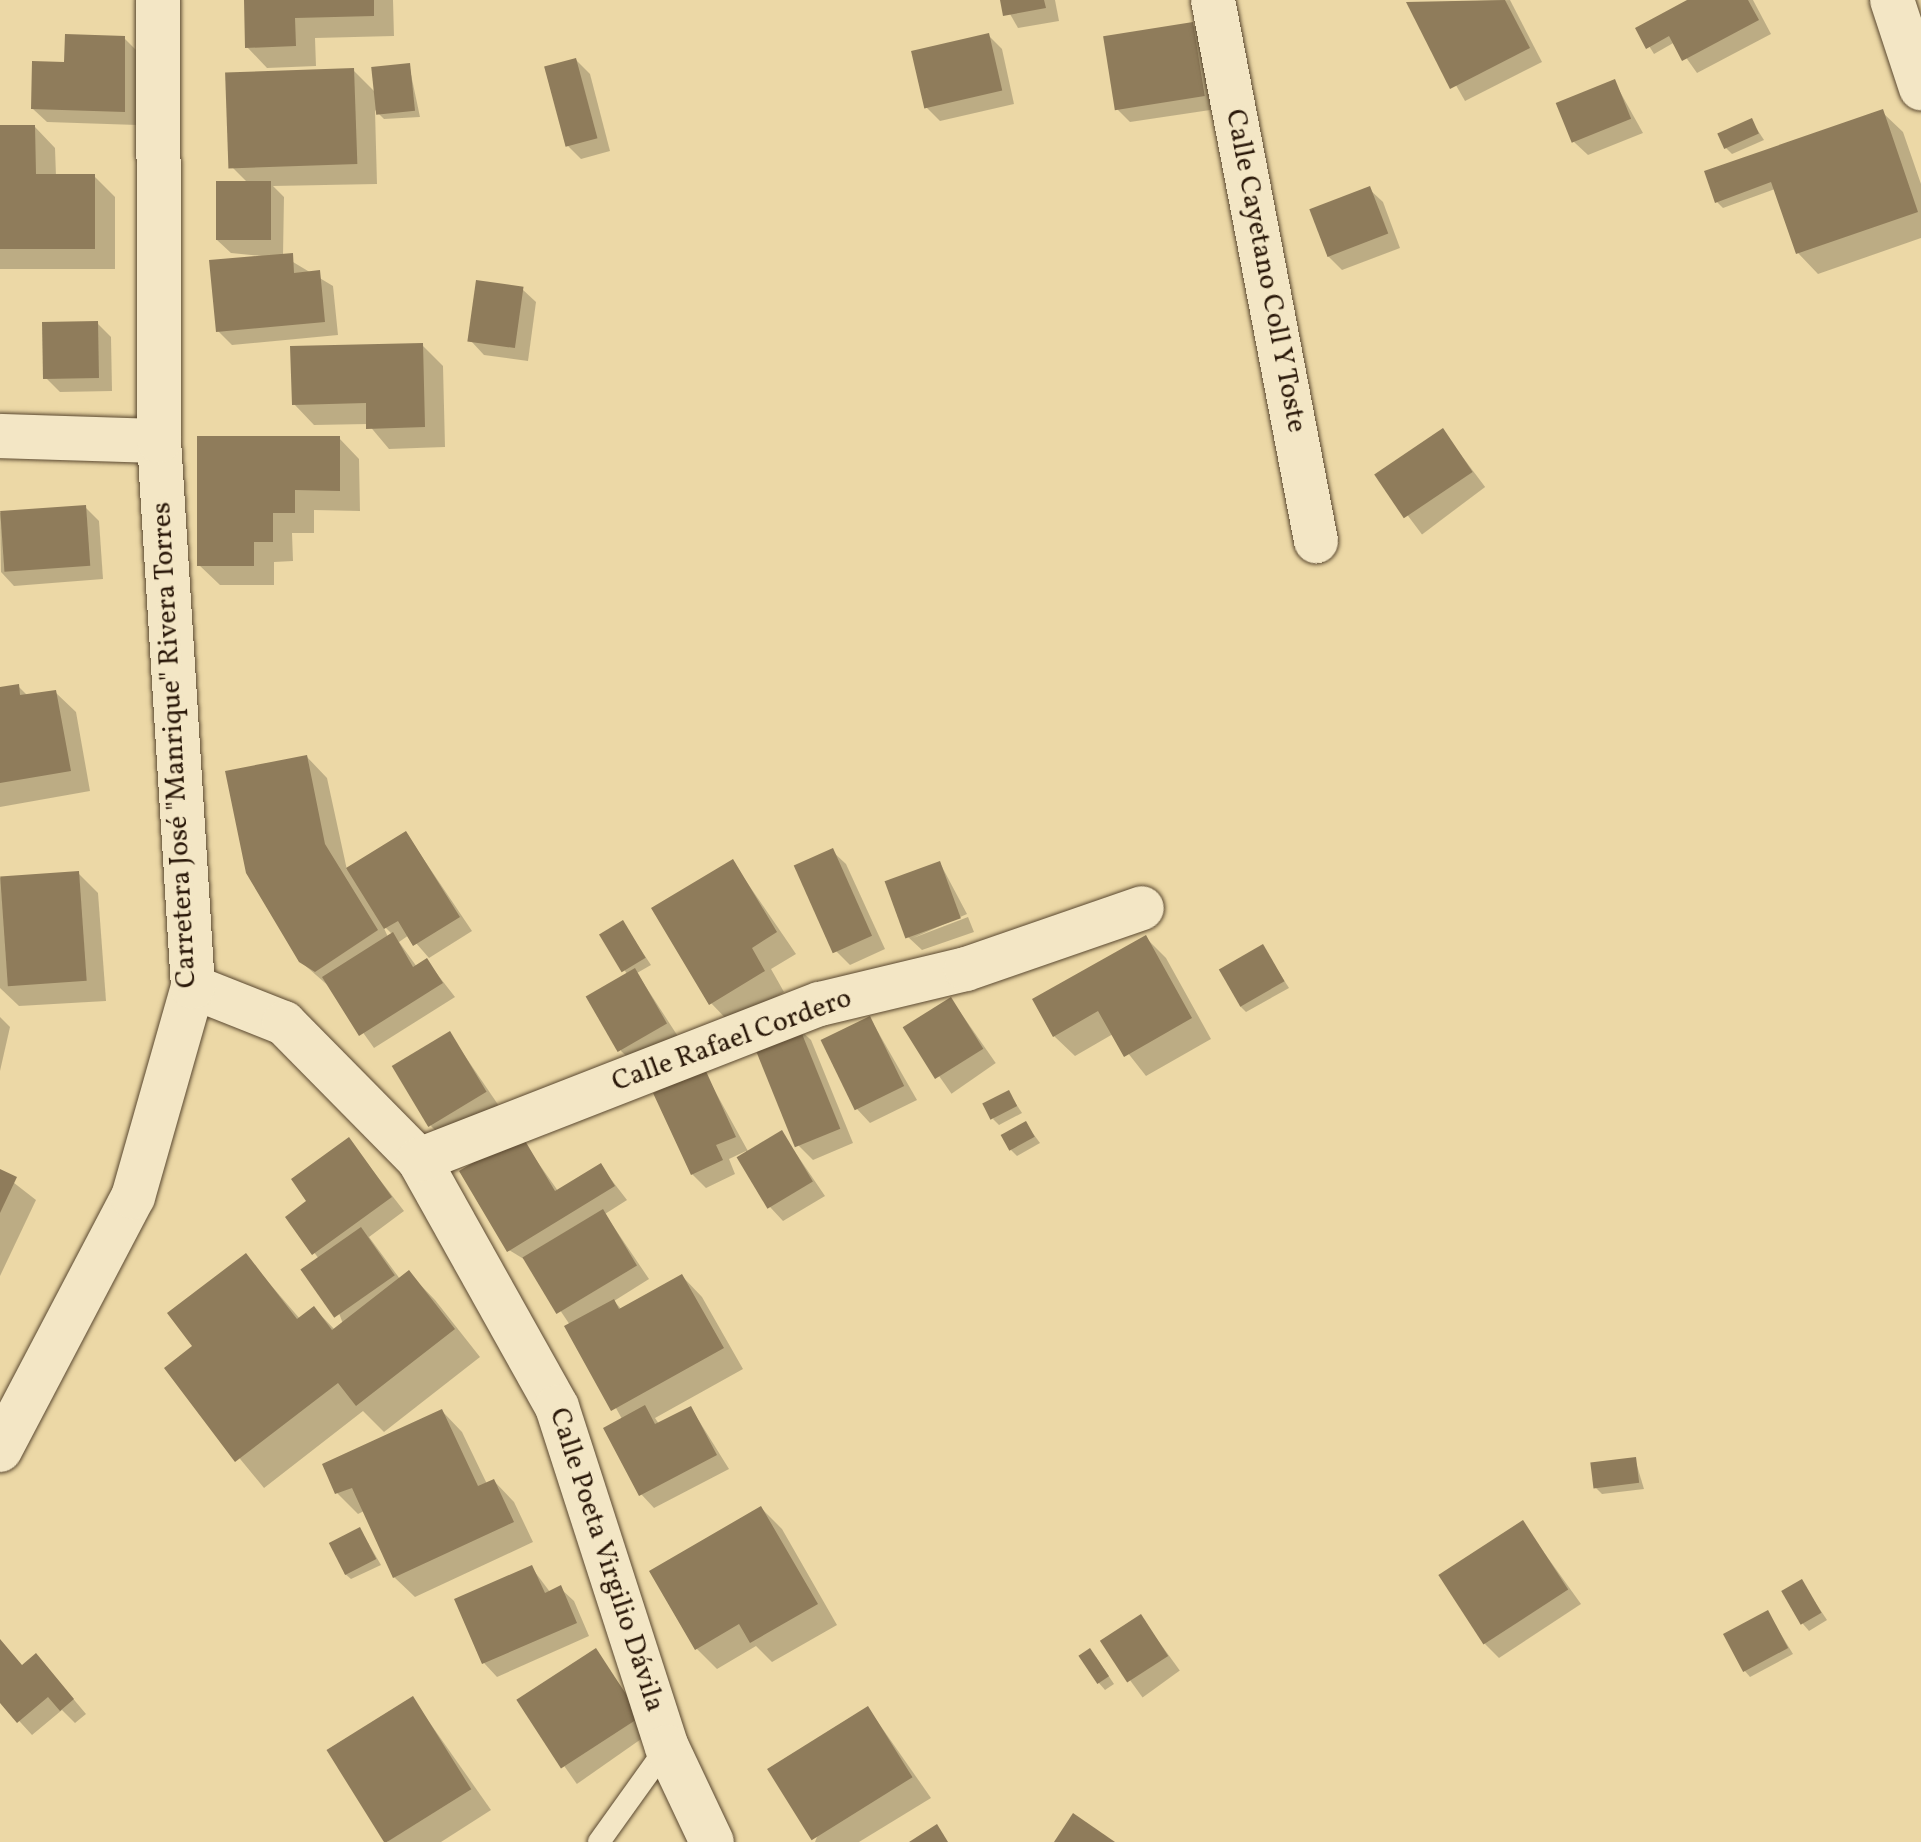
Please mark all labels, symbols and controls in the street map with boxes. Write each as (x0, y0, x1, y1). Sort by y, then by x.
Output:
street label: Calle Cayetano Coll Y Toste (1217, 105, 1313, 437)
street label: Carretera José "Manrique" Rivera Torres (145, 501, 205, 989)
street label: Calle Rafael Cordero (608, 982, 856, 1100)
street label: Calle Poeta Virgilio Dávila (541, 1404, 671, 1716)

